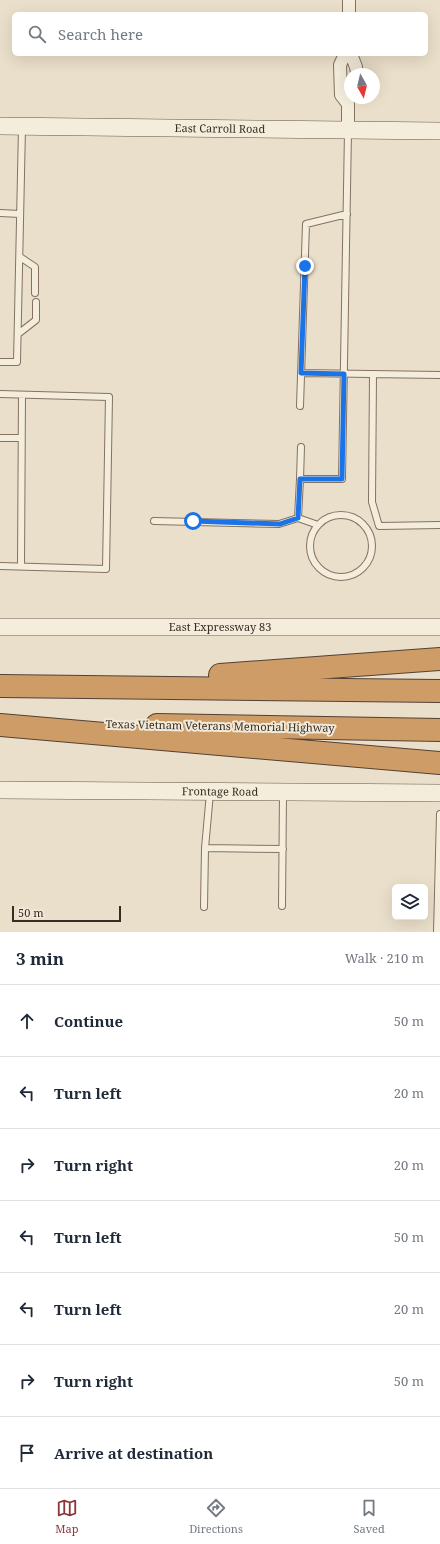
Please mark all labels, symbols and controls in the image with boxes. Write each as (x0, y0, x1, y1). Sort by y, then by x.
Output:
search box (12, 12, 428, 56)
icon: search (26, 23, 48, 45)
text: Search here (58, 24, 143, 44)
north arrow (344, 68, 380, 104)
street label: East Carroll Road (175, 120, 266, 136)
route end (296, 257, 314, 275)
route start (184, 512, 202, 530)
street label: East Expressway 83 (169, 619, 271, 634)
street label: Texas Vietnam Veterans Memorial Highway (105, 716, 335, 735)
street label: Frontage Road (182, 783, 259, 799)
map controls (392, 884, 428, 920)
button: layers (392, 884, 428, 920)
scale bar (12, 904, 121, 923)
text: 50 m (18, 905, 44, 920)
text: 3 min (16, 947, 64, 970)
text: Walk · 210 m (345, 949, 424, 967)
icon: ahead (16, 1010, 38, 1032)
text: Continue (54, 1011, 123, 1031)
text: 50 m (394, 1012, 424, 1030)
icon: left (16, 1082, 38, 1104)
text: Turn left (54, 1083, 122, 1103)
text: 20 m (394, 1084, 424, 1102)
icon: right (16, 1154, 38, 1176)
text: Turn right (54, 1155, 133, 1175)
text: 20 m (394, 1156, 424, 1174)
icon: left (16, 1226, 38, 1248)
text: Turn left (54, 1227, 122, 1247)
text: 50 m (394, 1228, 424, 1246)
icon: left (16, 1298, 38, 1320)
text: Turn left (54, 1299, 122, 1319)
text: 20 m (394, 1300, 424, 1318)
icon: right (16, 1370, 38, 1392)
text: Turn right (54, 1371, 133, 1391)
text: 50 m (394, 1372, 424, 1390)
icon: arrive (16, 1442, 38, 1464)
text: Arrive at destination (54, 1443, 213, 1463)
tab: Map (55, 1497, 79, 1536)
tab: Directions (189, 1497, 243, 1536)
tab: Saved (354, 1497, 385, 1536)

